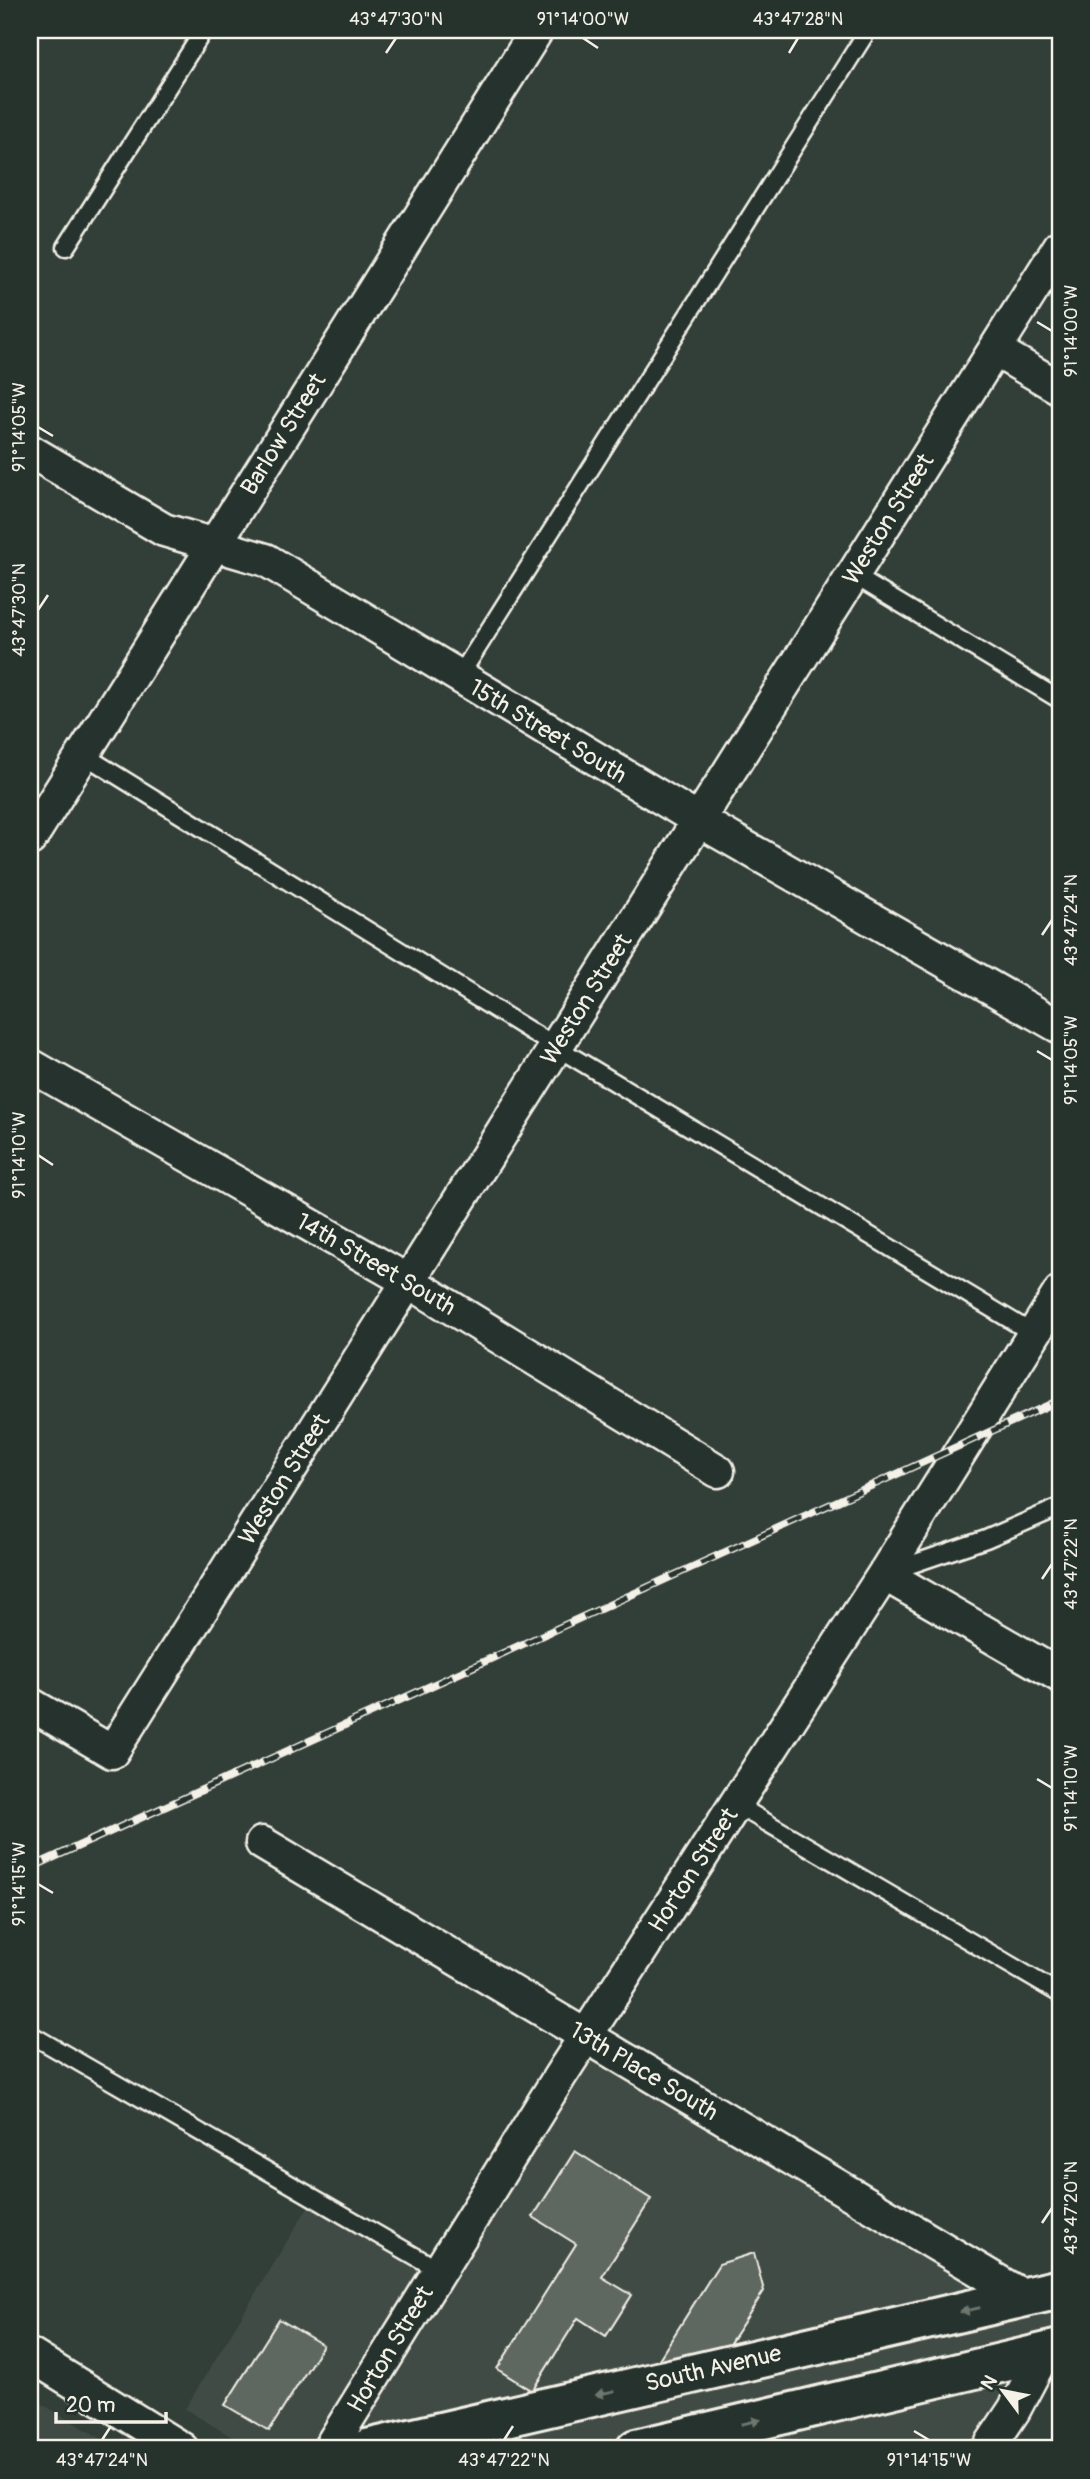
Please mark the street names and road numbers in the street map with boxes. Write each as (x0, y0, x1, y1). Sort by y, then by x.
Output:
street label: Barlow Street (235, 368, 333, 501)
street label: Weston Street (837, 448, 940, 590)
street label: 15th Street South (464, 673, 632, 790)
street label: Weston Street (535, 928, 638, 1070)
street label: 14th Street South (291, 1207, 461, 1322)
street label: Weston Street (233, 1408, 336, 1550)
street label: Horton Street (642, 1802, 745, 1938)
street label: 13th Place South (564, 2016, 723, 2127)
street label: Horton Street (341, 2280, 440, 2418)
street label: South Avenue (642, 2339, 784, 2398)

